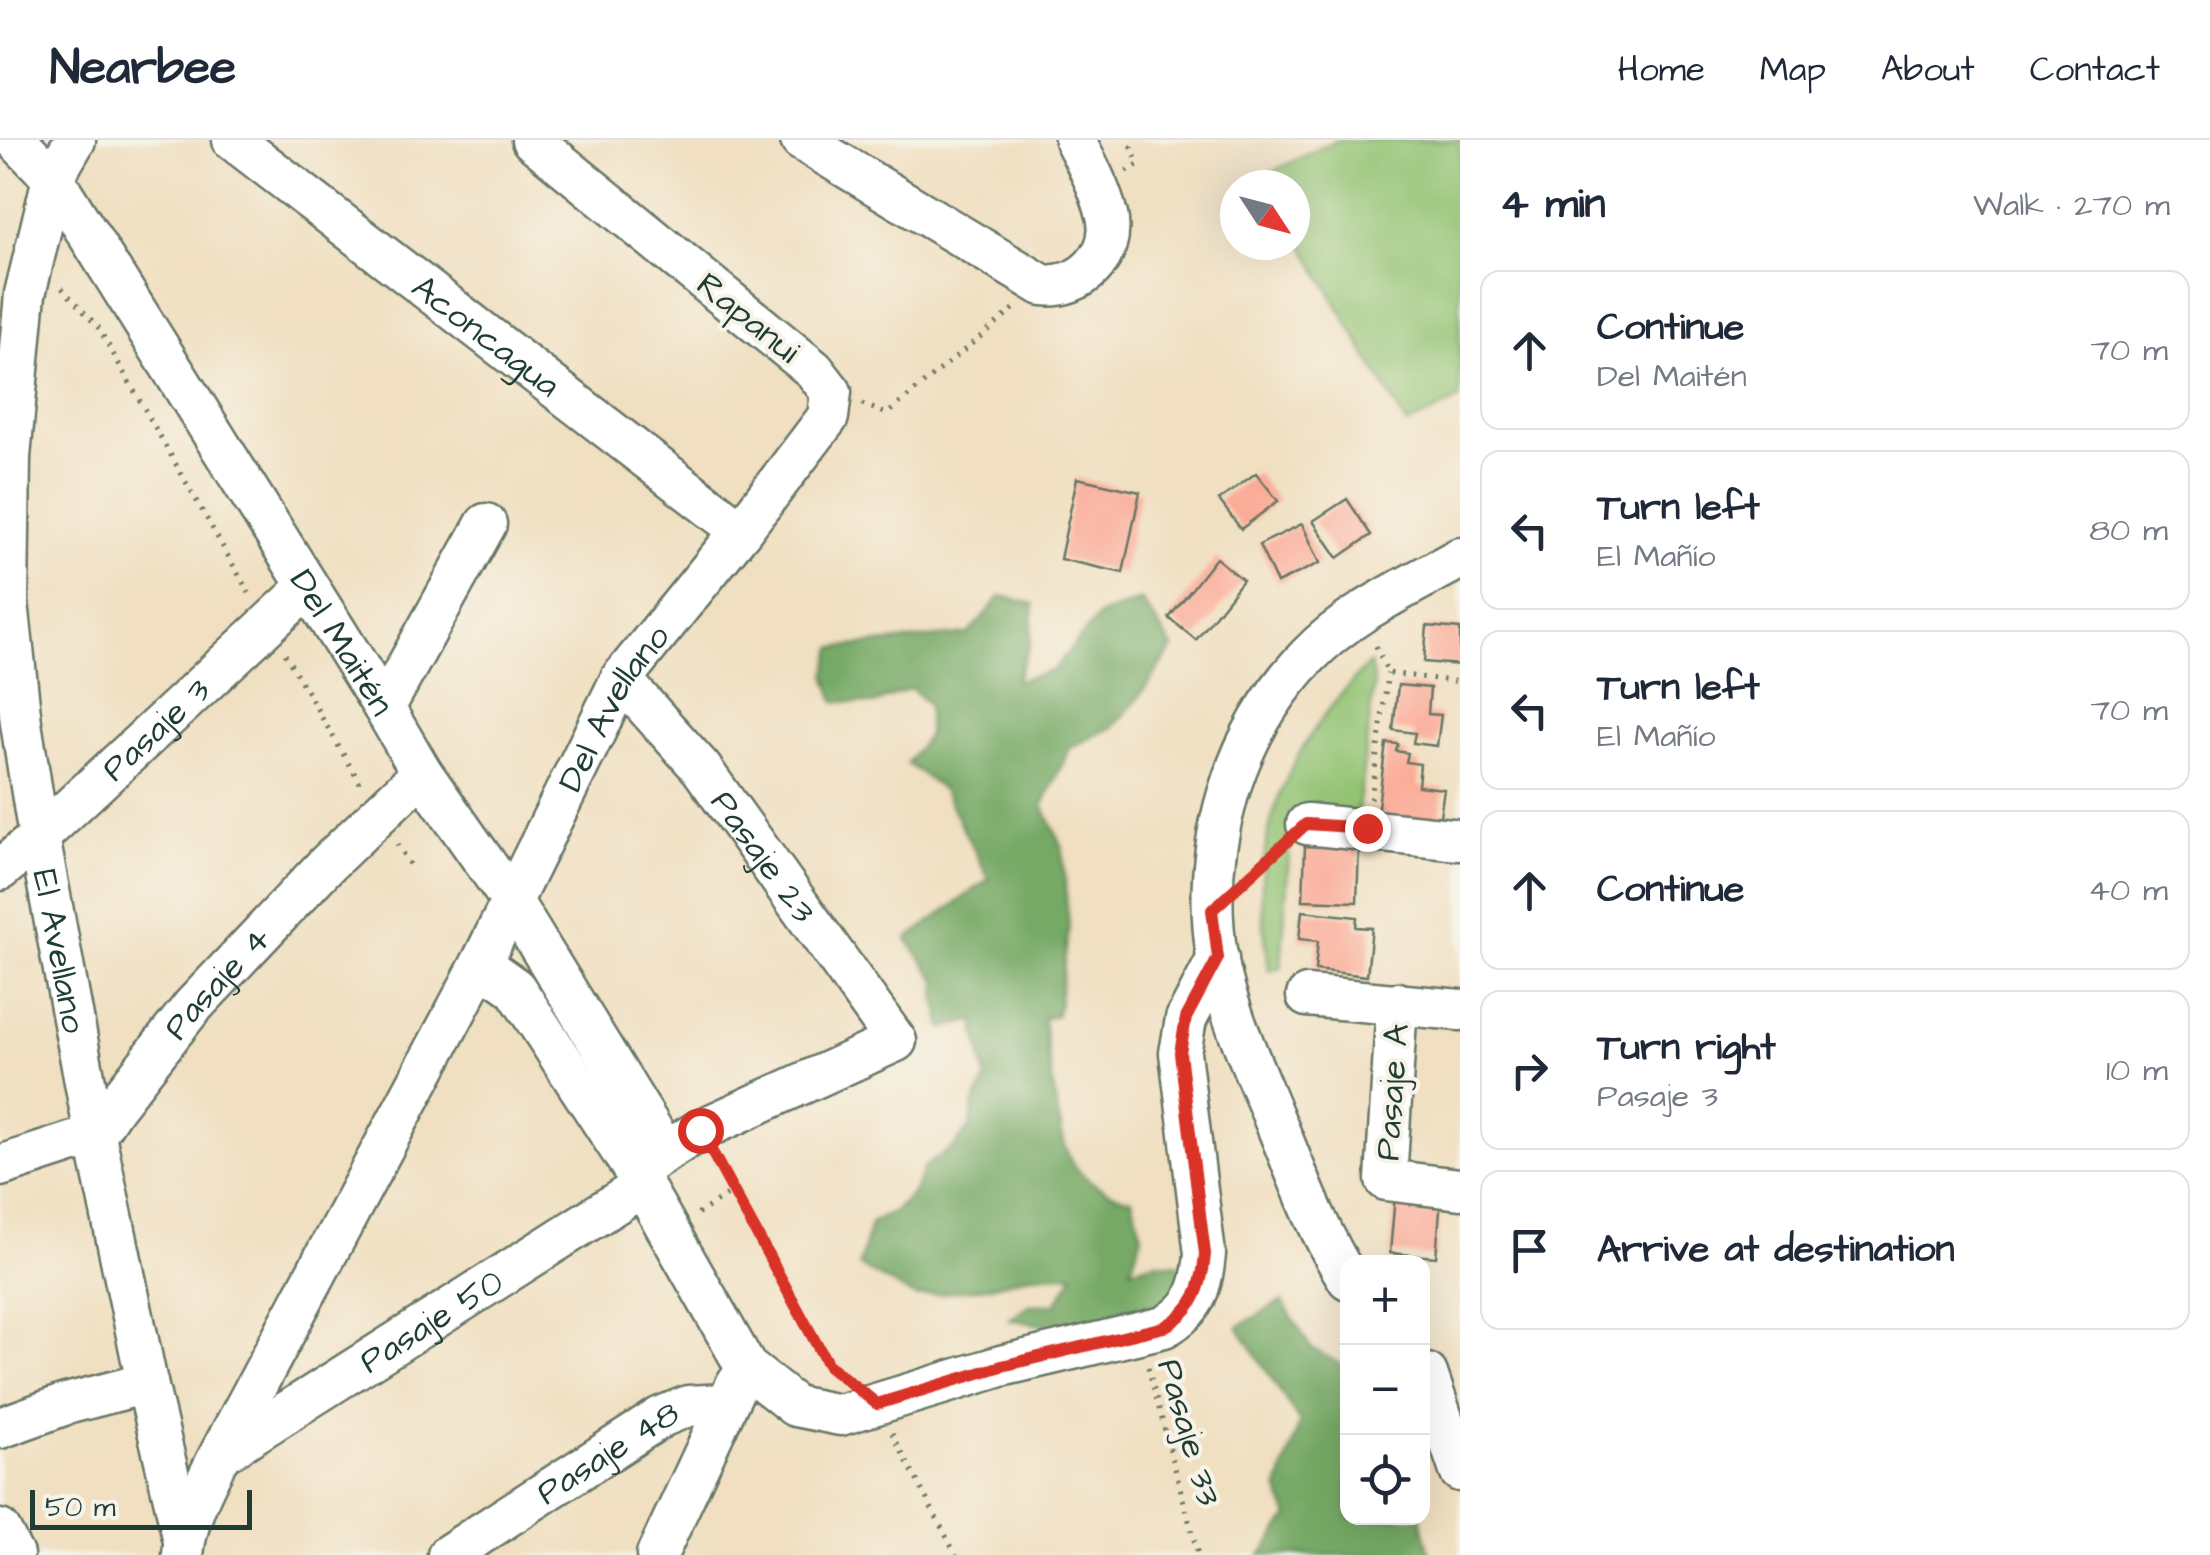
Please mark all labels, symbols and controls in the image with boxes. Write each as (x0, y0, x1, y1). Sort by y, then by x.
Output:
text: Nearbee (50, 36, 236, 102)
text: Home (1618, 45, 1705, 94)
text: Map (1760, 45, 1826, 94)
text: About (1881, 45, 1975, 94)
text: Contact (2030, 45, 2160, 94)
north arrow (1220, 170, 1310, 260)
text: 4 min (1500, 176, 1605, 234)
text: Walk · 270 m (1973, 183, 2170, 228)
street label: Rapanui (686, 261, 810, 375)
street label: Aconcagua (401, 263, 570, 409)
text: Continue (1597, 302, 1744, 354)
icon: ahead (1502, 323, 1557, 378)
text: 70 m (2090, 328, 2168, 373)
text: Del Maitén (1597, 354, 1747, 399)
text: Turn left (1597, 482, 1760, 534)
icon: left (1502, 503, 1557, 558)
text: 80 m (2089, 508, 2168, 553)
text: El Mañío (1597, 534, 1715, 579)
street label: Del Maitén (277, 560, 406, 725)
street label: Del Avellano (546, 614, 682, 800)
text: Turn left (1597, 662, 1760, 714)
street label: Pasaje 3 (91, 667, 222, 793)
icon: left (1502, 683, 1557, 738)
text: 70 m (2090, 688, 2168, 733)
text: El Mañío (1597, 714, 1715, 759)
street label: Pasaje 23 (698, 781, 827, 933)
route end (1345, 806, 1391, 852)
icon: ahead (1502, 863, 1557, 918)
text: Continue (1597, 864, 1744, 916)
street label: El Avellano (20, 865, 98, 1038)
text: 40 m (2088, 868, 2168, 913)
street label: Pasaje 4 (152, 916, 282, 1050)
street label: Pasaje A (1363, 1022, 1422, 1162)
text: Turn right (1597, 1022, 1776, 1074)
icon: right (1502, 1043, 1557, 1098)
text: 10 m (2106, 1048, 2168, 1093)
text: Pasaje 3 (1597, 1074, 1718, 1119)
route start (678, 1108, 724, 1154)
icon: arrive (1502, 1223, 1557, 1278)
text: Arrive at destination (1597, 1224, 1954, 1276)
map controls (1340, 1255, 1430, 1525)
button: + (1340, 1255, 1430, 1345)
street label: Pasaje 50 (350, 1258, 513, 1386)
button: − (1340, 1345, 1430, 1435)
street label: Pasaje 33 (1144, 1353, 1233, 1511)
street label: Pasaje 48 (527, 1389, 686, 1517)
button: locate (1340, 1435, 1430, 1525)
scale bar (30, 1485, 252, 1530)
text: 50 m (45, 1488, 116, 1527)

